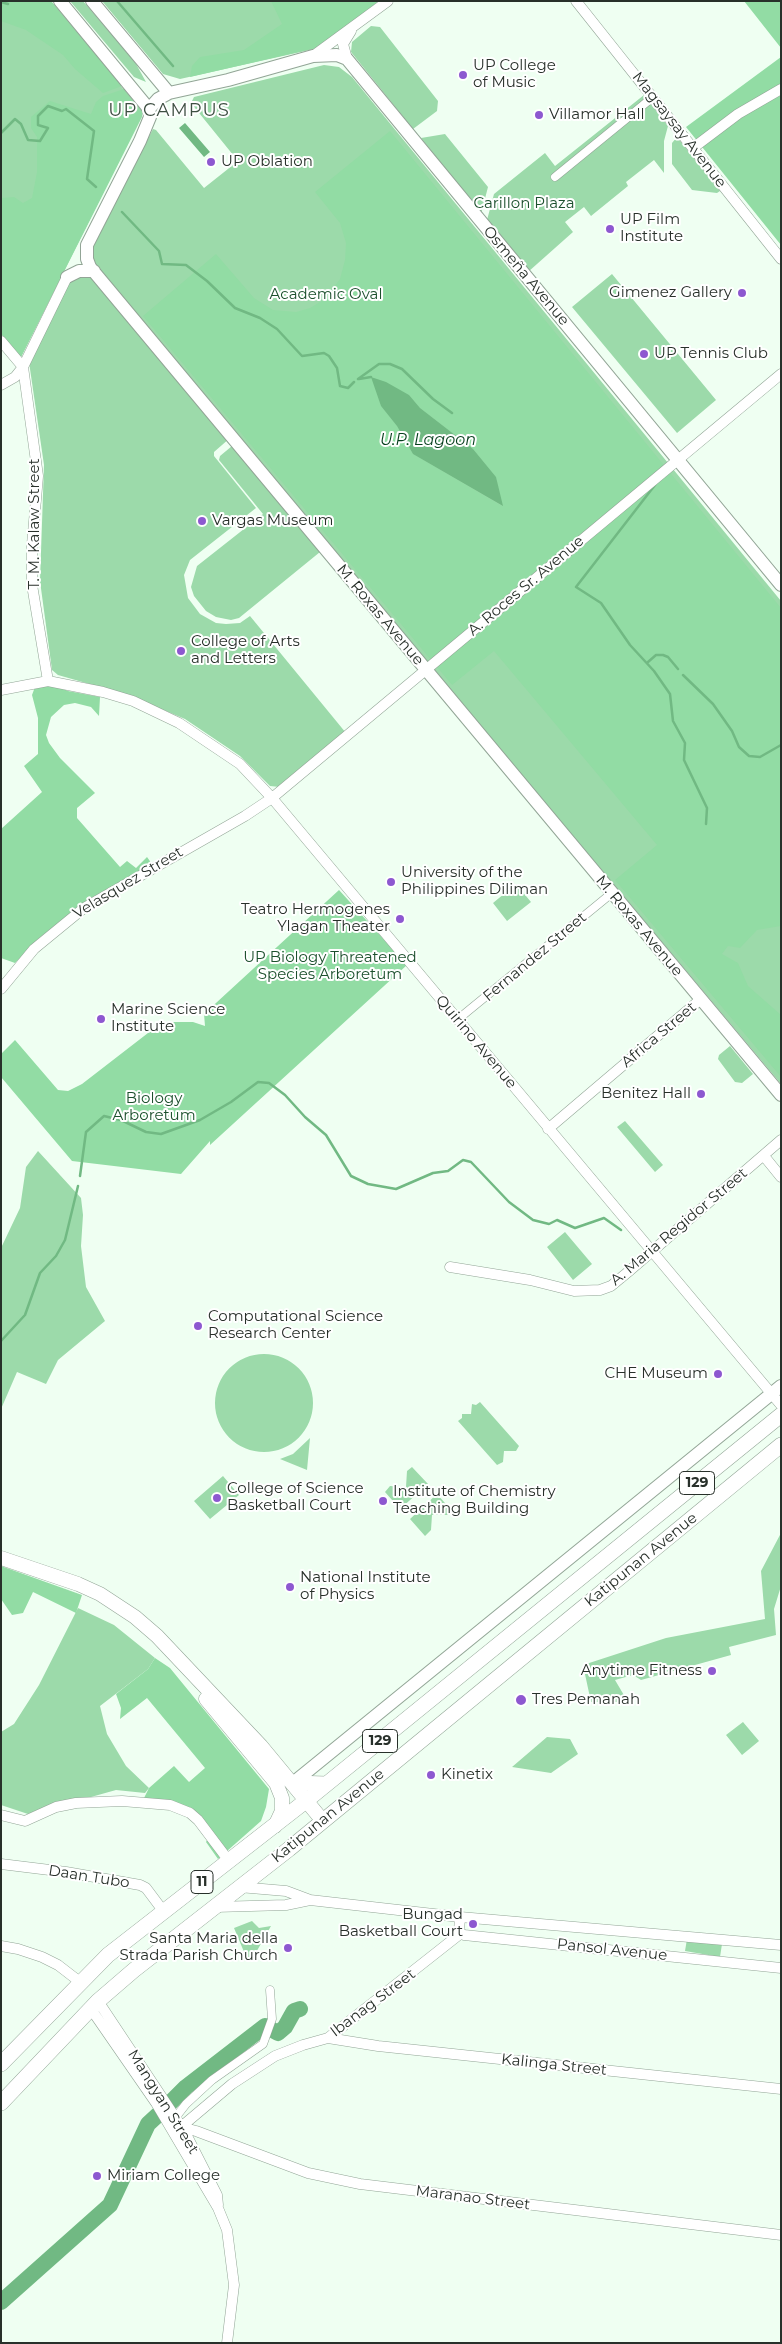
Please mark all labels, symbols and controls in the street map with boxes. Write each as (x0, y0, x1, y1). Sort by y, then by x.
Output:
place label: UP College of Music (473, 57, 556, 92)
marker: UP College of Music (457, 69, 469, 81)
street label: Magsaysay Avenue (628, 69, 730, 191)
district label: UP CAMPUS (107, 100, 231, 122)
place label: Villamor Hall (549, 106, 645, 124)
marker: Villamor Hall (533, 109, 545, 121)
place label: UP Oblation (221, 153, 313, 171)
marker: UP Oblation (205, 156, 217, 168)
park label: Carillon Plaza (473, 195, 575, 213)
place label: UP Film Institute (620, 211, 683, 246)
street label: Osmeña Avenue (479, 223, 573, 329)
marker: UP Film Institute (604, 223, 616, 235)
place label: Gimenez Gallery (609, 284, 732, 302)
park label: Academic Oval (270, 286, 382, 304)
marker: Gimenez Gallery (736, 287, 748, 299)
place label: UP Tennis Club (654, 345, 768, 363)
marker: UP Tennis Club (638, 348, 650, 360)
water label: U.P. Lagoon (380, 430, 476, 450)
street label: T. M. Kalaw Street (26, 458, 44, 590)
place label: Vargas Museum (212, 512, 333, 530)
marker: Vargas Museum (196, 515, 208, 527)
street label: A. Roces Sr. Avenue (464, 532, 588, 640)
street label: M. Roxas Avenue (333, 561, 427, 669)
place label: College of Arts and Letters (191, 633, 300, 668)
marker: College of Arts and Letters (175, 645, 187, 657)
street label: Velasquez Street (70, 843, 186, 923)
place label: University of the Philippines Diliman (401, 864, 548, 899)
street label: M. Roxas Avenue (592, 872, 686, 980)
marker: University of the Philippines Diliman (385, 876, 397, 888)
place label: Teatro Hermogenes Ylagan Theater (241, 901, 390, 936)
street label: Fernandez Street (480, 909, 590, 1005)
marker: Teatro Hermogenes Ylagan Theater (394, 913, 406, 925)
park label: UP Biology Threatened Species Arboretum (243, 949, 417, 984)
street label: Quirino Avenue (432, 992, 520, 1092)
street label: Africa Street (618, 998, 700, 1072)
place label: Marine Science Institute (111, 1001, 225, 1036)
marker: Marine Science Institute (95, 1013, 107, 1025)
place label: Benitez Hall (601, 1085, 691, 1103)
marker: Benitez Hall (695, 1088, 707, 1100)
park label: Biology Arboretum (112, 1090, 196, 1125)
street label: A. Maria Regidor Street (607, 1164, 751, 1290)
place label: Computational Science Research Center (208, 1308, 383, 1343)
marker: Computational Science Research Center (192, 1320, 204, 1332)
place label: CHE Museum (604, 1365, 708, 1383)
marker: CHE Museum (712, 1368, 724, 1380)
road number: 129 (680, 1472, 714, 1495)
place label: College of Science Basketball Court (227, 1480, 364, 1515)
place label: Institute of Chemistry Teaching Building (393, 1483, 556, 1518)
marker: College of Science Basketball Court (211, 1492, 223, 1504)
marker: Institute of Chemistry Teaching Building (377, 1495, 389, 1507)
street label: Katipunan Avenue (581, 1509, 701, 1611)
place label: National Institute of Physics (300, 1569, 431, 1604)
marker: National Institute of Physics (284, 1581, 296, 1593)
place label: Anytime Fitness (581, 1662, 702, 1680)
marker: Anytime Fitness (706, 1665, 718, 1677)
place label: Tres Pemanah (532, 1691, 640, 1709)
marker: Tres Pemanah (514, 1693, 528, 1707)
road number: 129 (362, 1730, 398, 1752)
street label: Katipunan Avenue (268, 1765, 388, 1867)
place label: Kinetix (441, 1766, 493, 1784)
marker: Kinetix (425, 1769, 437, 1781)
street label: Daan Tubo (47, 1862, 131, 1892)
road number: 11 (191, 1870, 213, 1894)
place label: Bungad Basketball Court (339, 1906, 463, 1941)
marker: Bungad Basketball Court (467, 1918, 479, 1930)
place label: Santa Maria della Strada Parish Church (120, 1930, 278, 1965)
street label: Pansol Avenue (556, 1935, 668, 1965)
marker: Santa Maria della Strada Parish Church (282, 1942, 294, 1954)
street label: Ibanag Street (327, 1965, 419, 2041)
street label: Mangyan Street (124, 2047, 202, 2157)
street label: Kalinga Street (500, 2051, 608, 2079)
place label: Miriam College (107, 2167, 220, 2185)
marker: Miriam College (91, 2170, 103, 2182)
street label: Maranao Street (415, 2182, 531, 2214)

